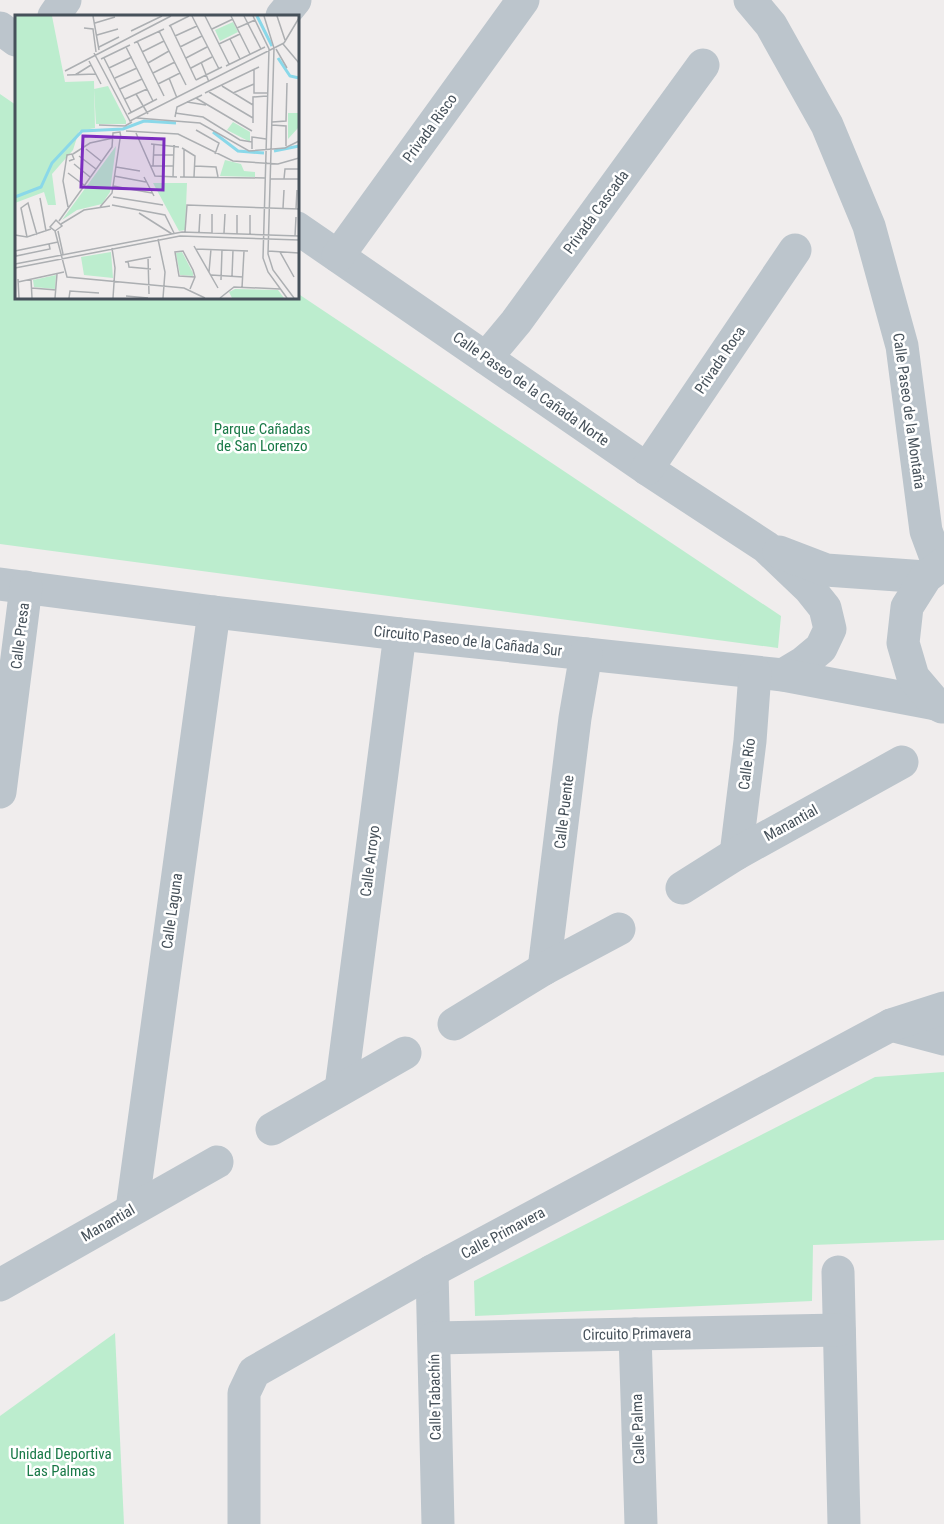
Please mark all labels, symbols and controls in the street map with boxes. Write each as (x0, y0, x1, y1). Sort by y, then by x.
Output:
inset map (15, 15, 298, 298)
street label: Privada Risco (399, 90, 461, 166)
street label: Privada Cascada (560, 167, 632, 257)
street label: Privada Roca (691, 323, 749, 397)
street label: Calle Paseo de la Cañada Norte (449, 328, 613, 450)
street label: Calle Paseo de la Montaña (889, 332, 929, 490)
park label: Parque Cañadas de San Lorenzo (214, 420, 311, 455)
street label: Calle Presa (7, 602, 33, 670)
street label: Circuito Paseo de la Cañada Sur (373, 622, 564, 660)
street label: Calle Río (735, 737, 759, 791)
street label: Calle Puente (551, 774, 577, 850)
street label: Manantial (761, 801, 821, 845)
street label: Calle Arroyo (357, 824, 383, 898)
street label: Calle Laguna (158, 872, 186, 950)
street label: Manantial (78, 1201, 138, 1245)
street label: Calle Primavera (458, 1203, 548, 1263)
street label: Circuito Primavera (582, 1324, 692, 1344)
street label: Calle Tabachín (425, 1354, 445, 1440)
street label: Calle Palma (628, 1394, 648, 1464)
park label: Unidad Deportiva Las Palmas (10, 1445, 112, 1480)

